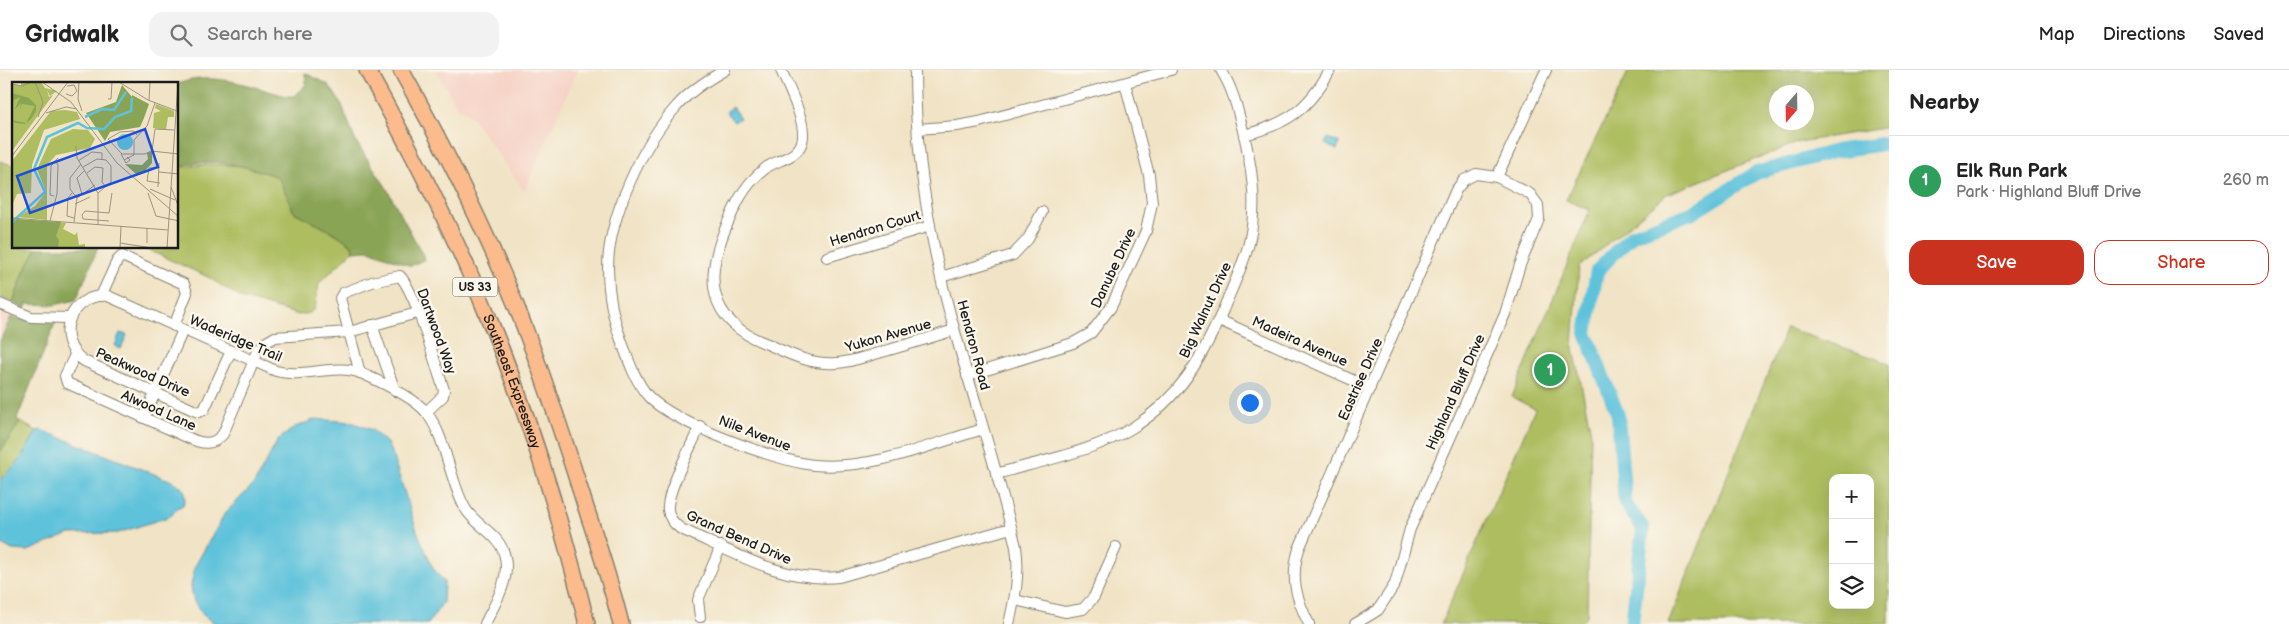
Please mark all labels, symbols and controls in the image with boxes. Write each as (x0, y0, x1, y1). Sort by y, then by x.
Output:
search box (149, 12, 499, 57)
text: Gridwalk (25, 20, 119, 49)
icon: search (167, 21, 195, 49)
text: Search here (207, 23, 312, 46)
text: Map (2039, 24, 2075, 45)
text: Directions (2103, 24, 2185, 45)
text: Saved (2213, 24, 2264, 45)
inset map (12, 82, 179, 249)
north arrow (1769, 85, 1814, 130)
text: Nearby (1909, 90, 1979, 115)
text: Elk Run Park (1956, 160, 2067, 183)
text: 1 (1922, 171, 1928, 190)
text: 260 m (2223, 171, 2269, 190)
text: Park · Highland Bluff Drive (1956, 183, 2141, 202)
street label: Hendron Court (828, 206, 923, 250)
street label: Danube Drive (1087, 225, 1139, 311)
button: Save (1909, 240, 2084, 285)
button: Share (2094, 240, 2269, 285)
street label: Big Walnut Drive (1176, 260, 1235, 361)
road number: US 33 (452, 278, 498, 296)
street label: Dartwood Way (413, 286, 460, 377)
street label: Hendron Road (953, 298, 994, 392)
street label: Waderidge Trail (187, 311, 285, 366)
street label: Southeast Expressway (479, 312, 544, 451)
street label: Madeira Avenue (1249, 313, 1350, 370)
street label: Yukon Avenue (842, 315, 933, 356)
street label: Highland Bluff Drive (1422, 332, 1489, 453)
street label: Eastrise Drive (1335, 335, 1386, 423)
street label: Peakwood Drive (93, 344, 193, 401)
pin: 1 (1534, 351, 1566, 389)
street label: Alwood Lane (119, 386, 199, 435)
your location (1237, 390, 1263, 416)
street label: Nile Avenue (716, 412, 793, 455)
map controls (1829, 474, 1874, 609)
button: + (1829, 474, 1874, 519)
street label: Grand Bend Drive (684, 507, 794, 568)
button: − (1829, 519, 1874, 564)
button: layers (1829, 564, 1874, 609)

